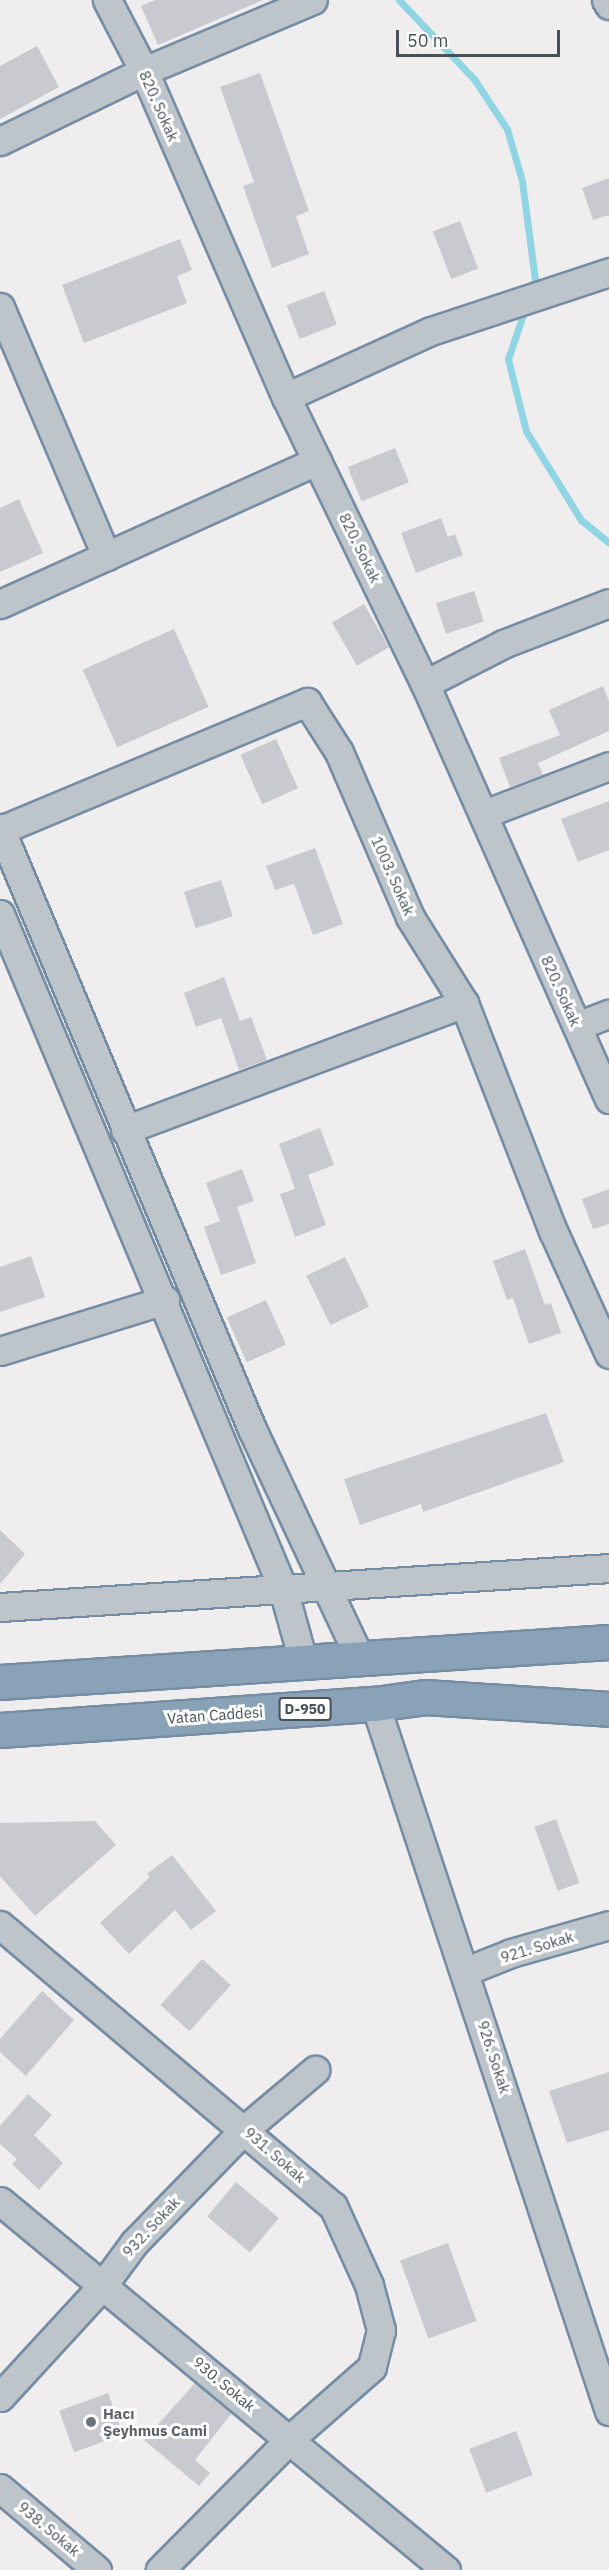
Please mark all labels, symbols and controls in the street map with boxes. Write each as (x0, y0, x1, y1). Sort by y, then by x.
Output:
scale bar (399, 18, 562, 56)
text: 50 m (407, 29, 449, 52)
street label: 820. Sokak (135, 68, 183, 144)
street label: 820. Sokak (335, 510, 385, 586)
street label: 1003. Sokak (368, 834, 418, 918)
street label: 820. Sokak (537, 953, 585, 1029)
road number: D-950 (278, 1698, 332, 1720)
street label: Vatan Caddesi (166, 1703, 264, 1727)
street label: 921. Sokak (498, 1927, 576, 1967)
street label: 926. Sokak (474, 2018, 514, 2096)
street label: 931. Sokak (241, 2123, 309, 2187)
street label: 932. Sokak (119, 2193, 183, 2261)
street label: 930. Sokak (189, 2353, 259, 2415)
place label: Hacı Şeyhmus Cami (103, 2404, 207, 2439)
marker: Hacı Şeyhmus Cami (84, 2415, 98, 2429)
street label: 938. Sokak (14, 2498, 84, 2560)

